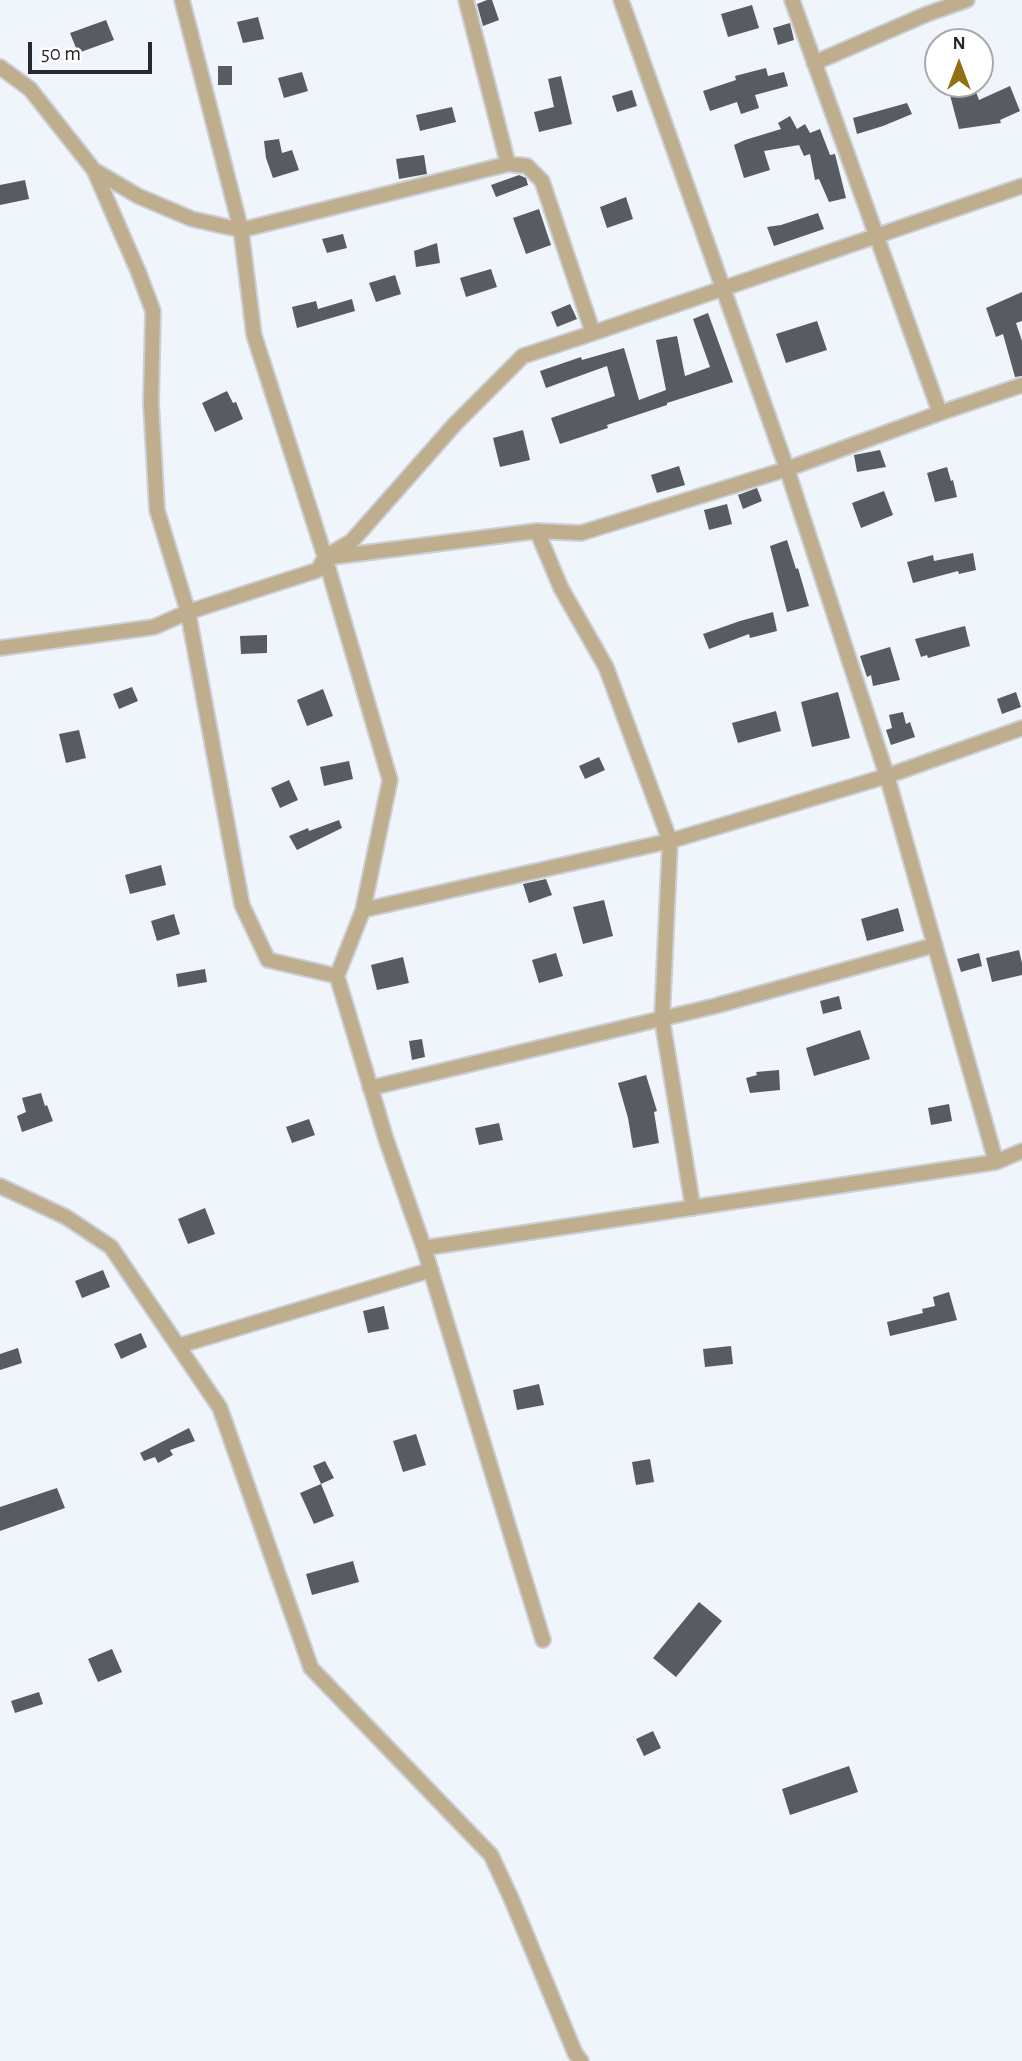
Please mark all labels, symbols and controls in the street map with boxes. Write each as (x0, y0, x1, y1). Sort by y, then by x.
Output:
scale bar (32, 28, 156, 72)
north arrow (924, 28, 994, 98)
text: N (952, 34, 966, 53)
text: 50 m (41, 43, 81, 64)

